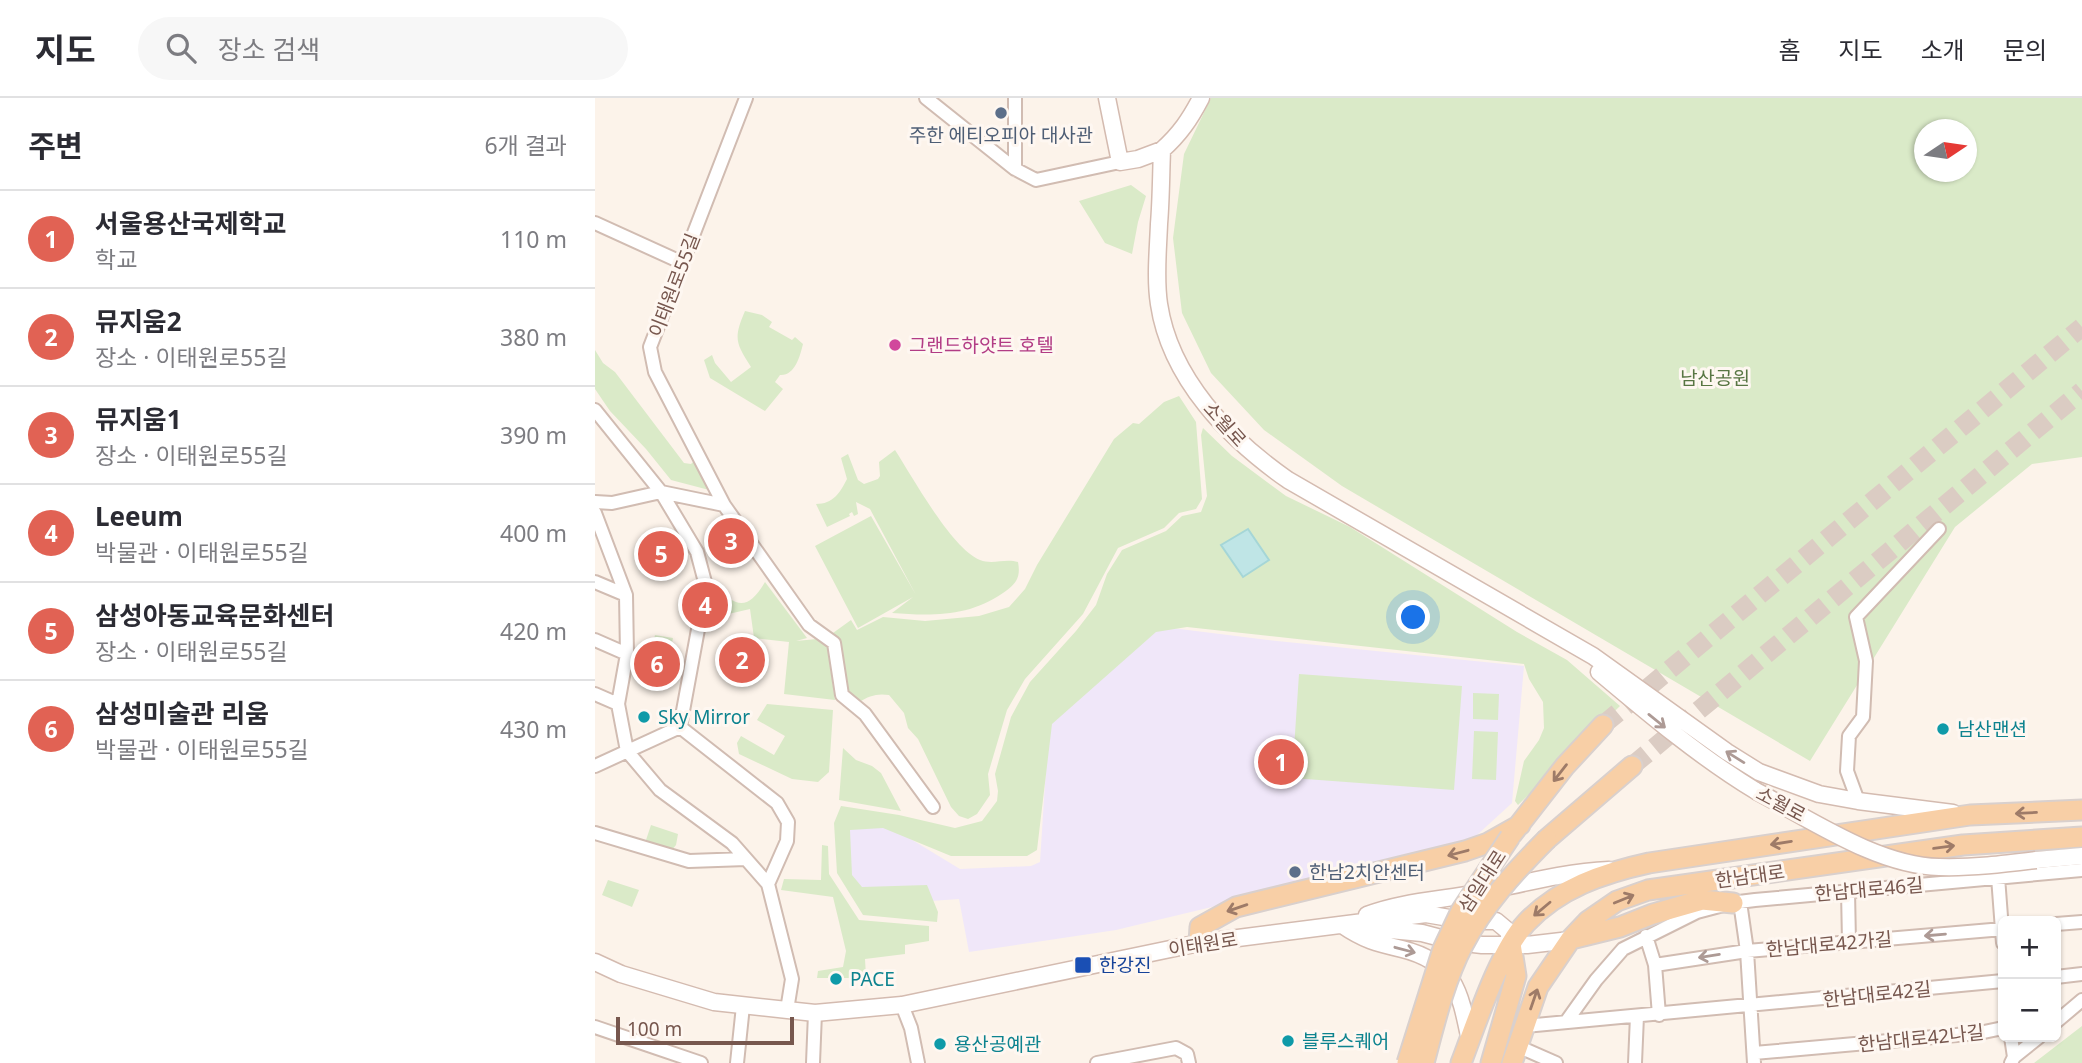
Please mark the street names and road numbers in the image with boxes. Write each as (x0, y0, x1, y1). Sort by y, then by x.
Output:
street label: 이태원로55길 (642, 229, 706, 341)
street label: 소월로 (1198, 396, 1252, 452)
street label: 소월로 (1752, 780, 1810, 828)
street label: 삼일대로 (1452, 845, 1512, 917)
street label: 한남대로 (1714, 858, 1786, 894)
street label: 한남대로46길 (1814, 871, 1924, 907)
street label: 이태원로 (1166, 926, 1240, 962)
street label: 한남대로42가길 (1765, 926, 1893, 962)
street label: 한남대로42길 (1821, 975, 1933, 1013)
street label: 한남대로42나길 (1857, 1018, 1985, 1058)

